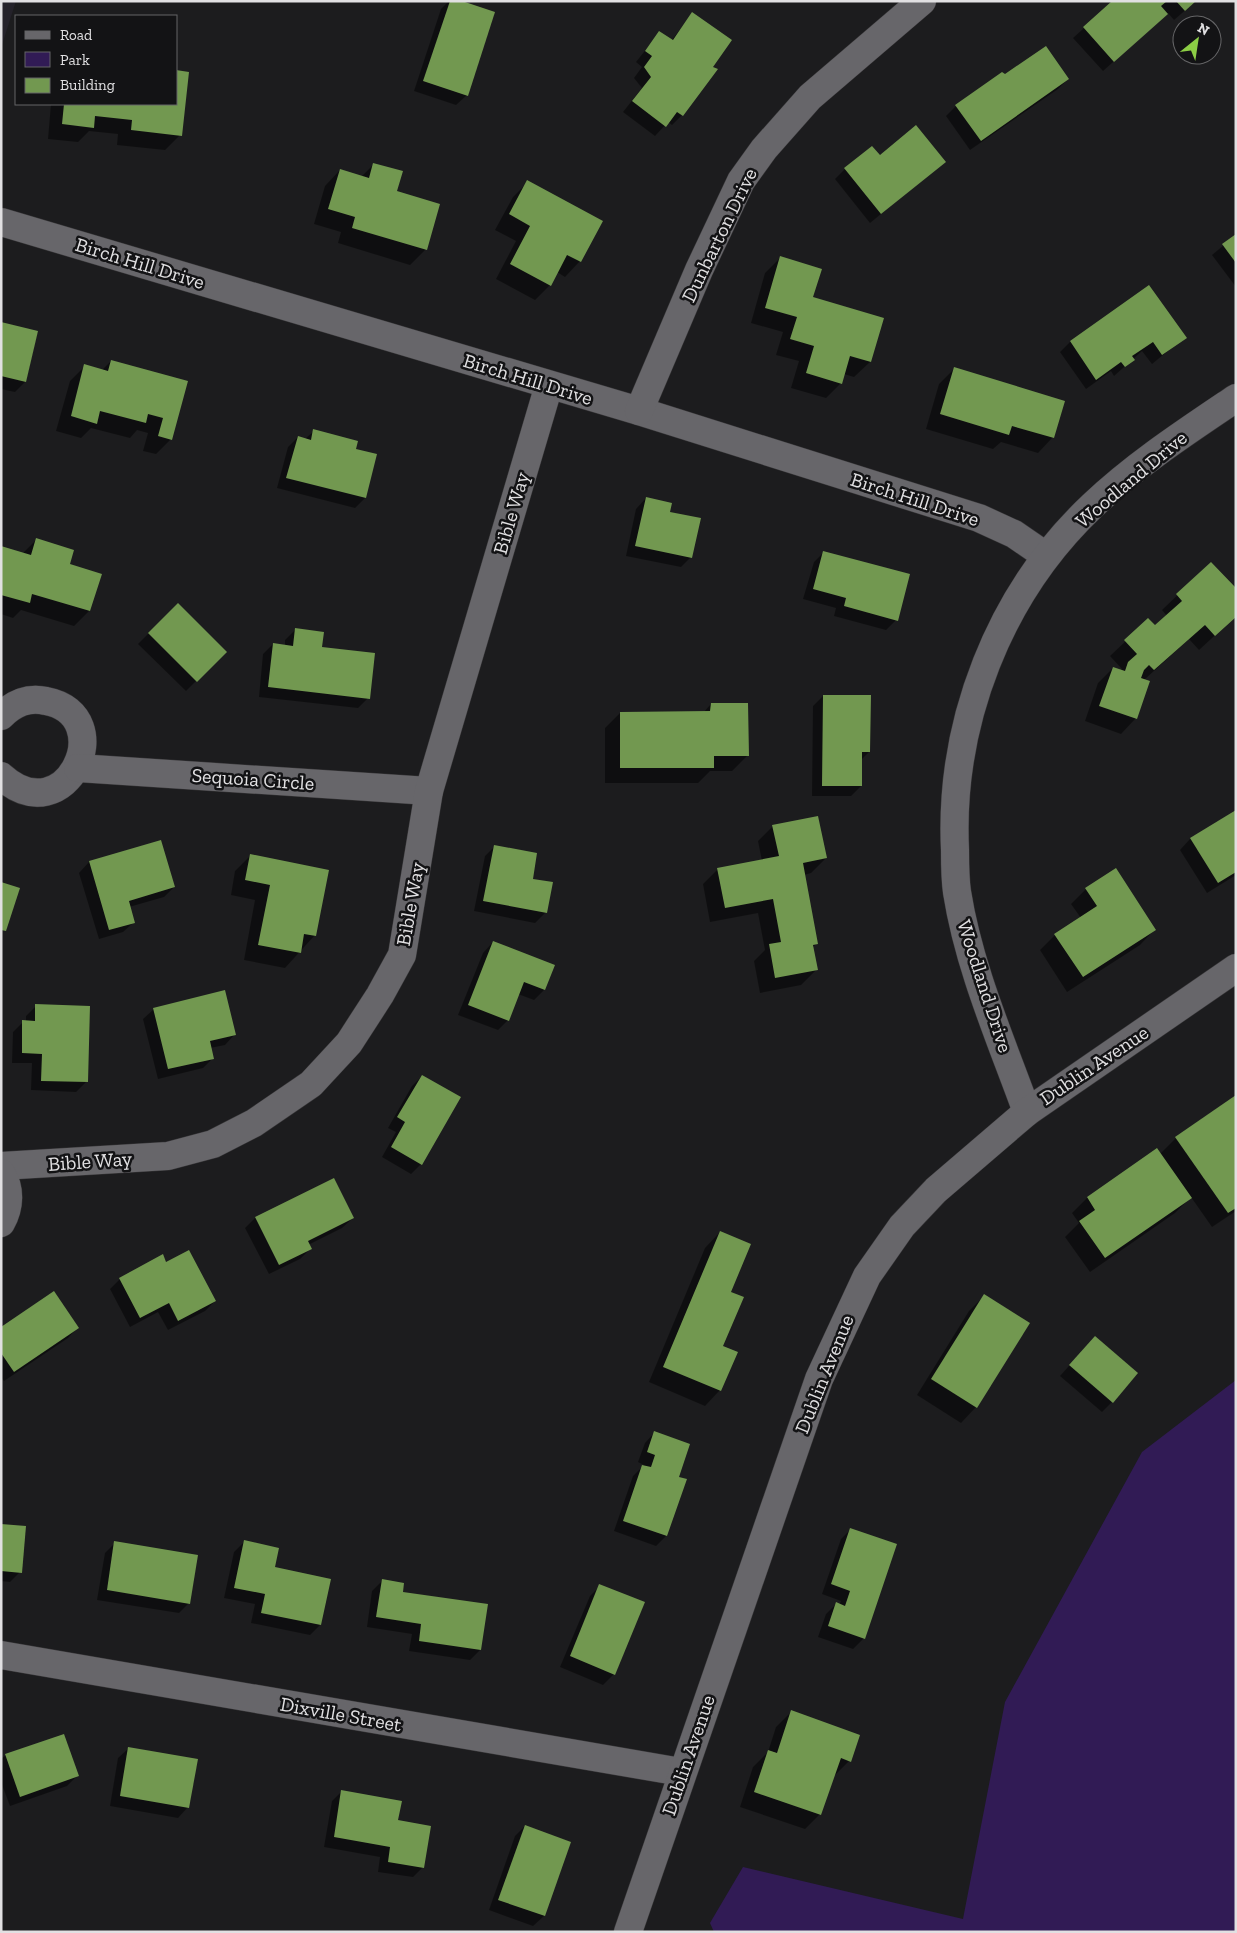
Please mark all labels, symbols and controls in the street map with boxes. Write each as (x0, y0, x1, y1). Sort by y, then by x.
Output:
legend (15, 15, 178, 105)
north arrow (1172, 15, 1222, 65)
text: N (1194, 19, 1212, 39)
text: Road (60, 26, 93, 44)
text: Park (60, 51, 90, 69)
text: Building (60, 76, 115, 94)
street label: Dunbarton Drive (676, 164, 762, 306)
street label: Birch Hill Drive (73, 232, 207, 294)
street label: Birch Hill Drive (461, 348, 595, 410)
street label: Woodland Drive (1070, 425, 1192, 533)
street label: Birch Hill Drive (848, 467, 982, 531)
street label: Bible Way (488, 468, 534, 557)
street label: Sequoia Circle (191, 763, 315, 795)
street label: Bible Way (391, 860, 429, 948)
street label: Woodland Drive (952, 917, 1018, 1055)
street label: Dublin Avenue (1035, 1020, 1153, 1110)
street label: Bible Way (47, 1146, 134, 1176)
street label: Dublin Avenue (789, 1311, 859, 1437)
street label: Dixville Street (278, 1691, 404, 1737)
street label: Dublin Avenue (656, 1692, 720, 1818)

